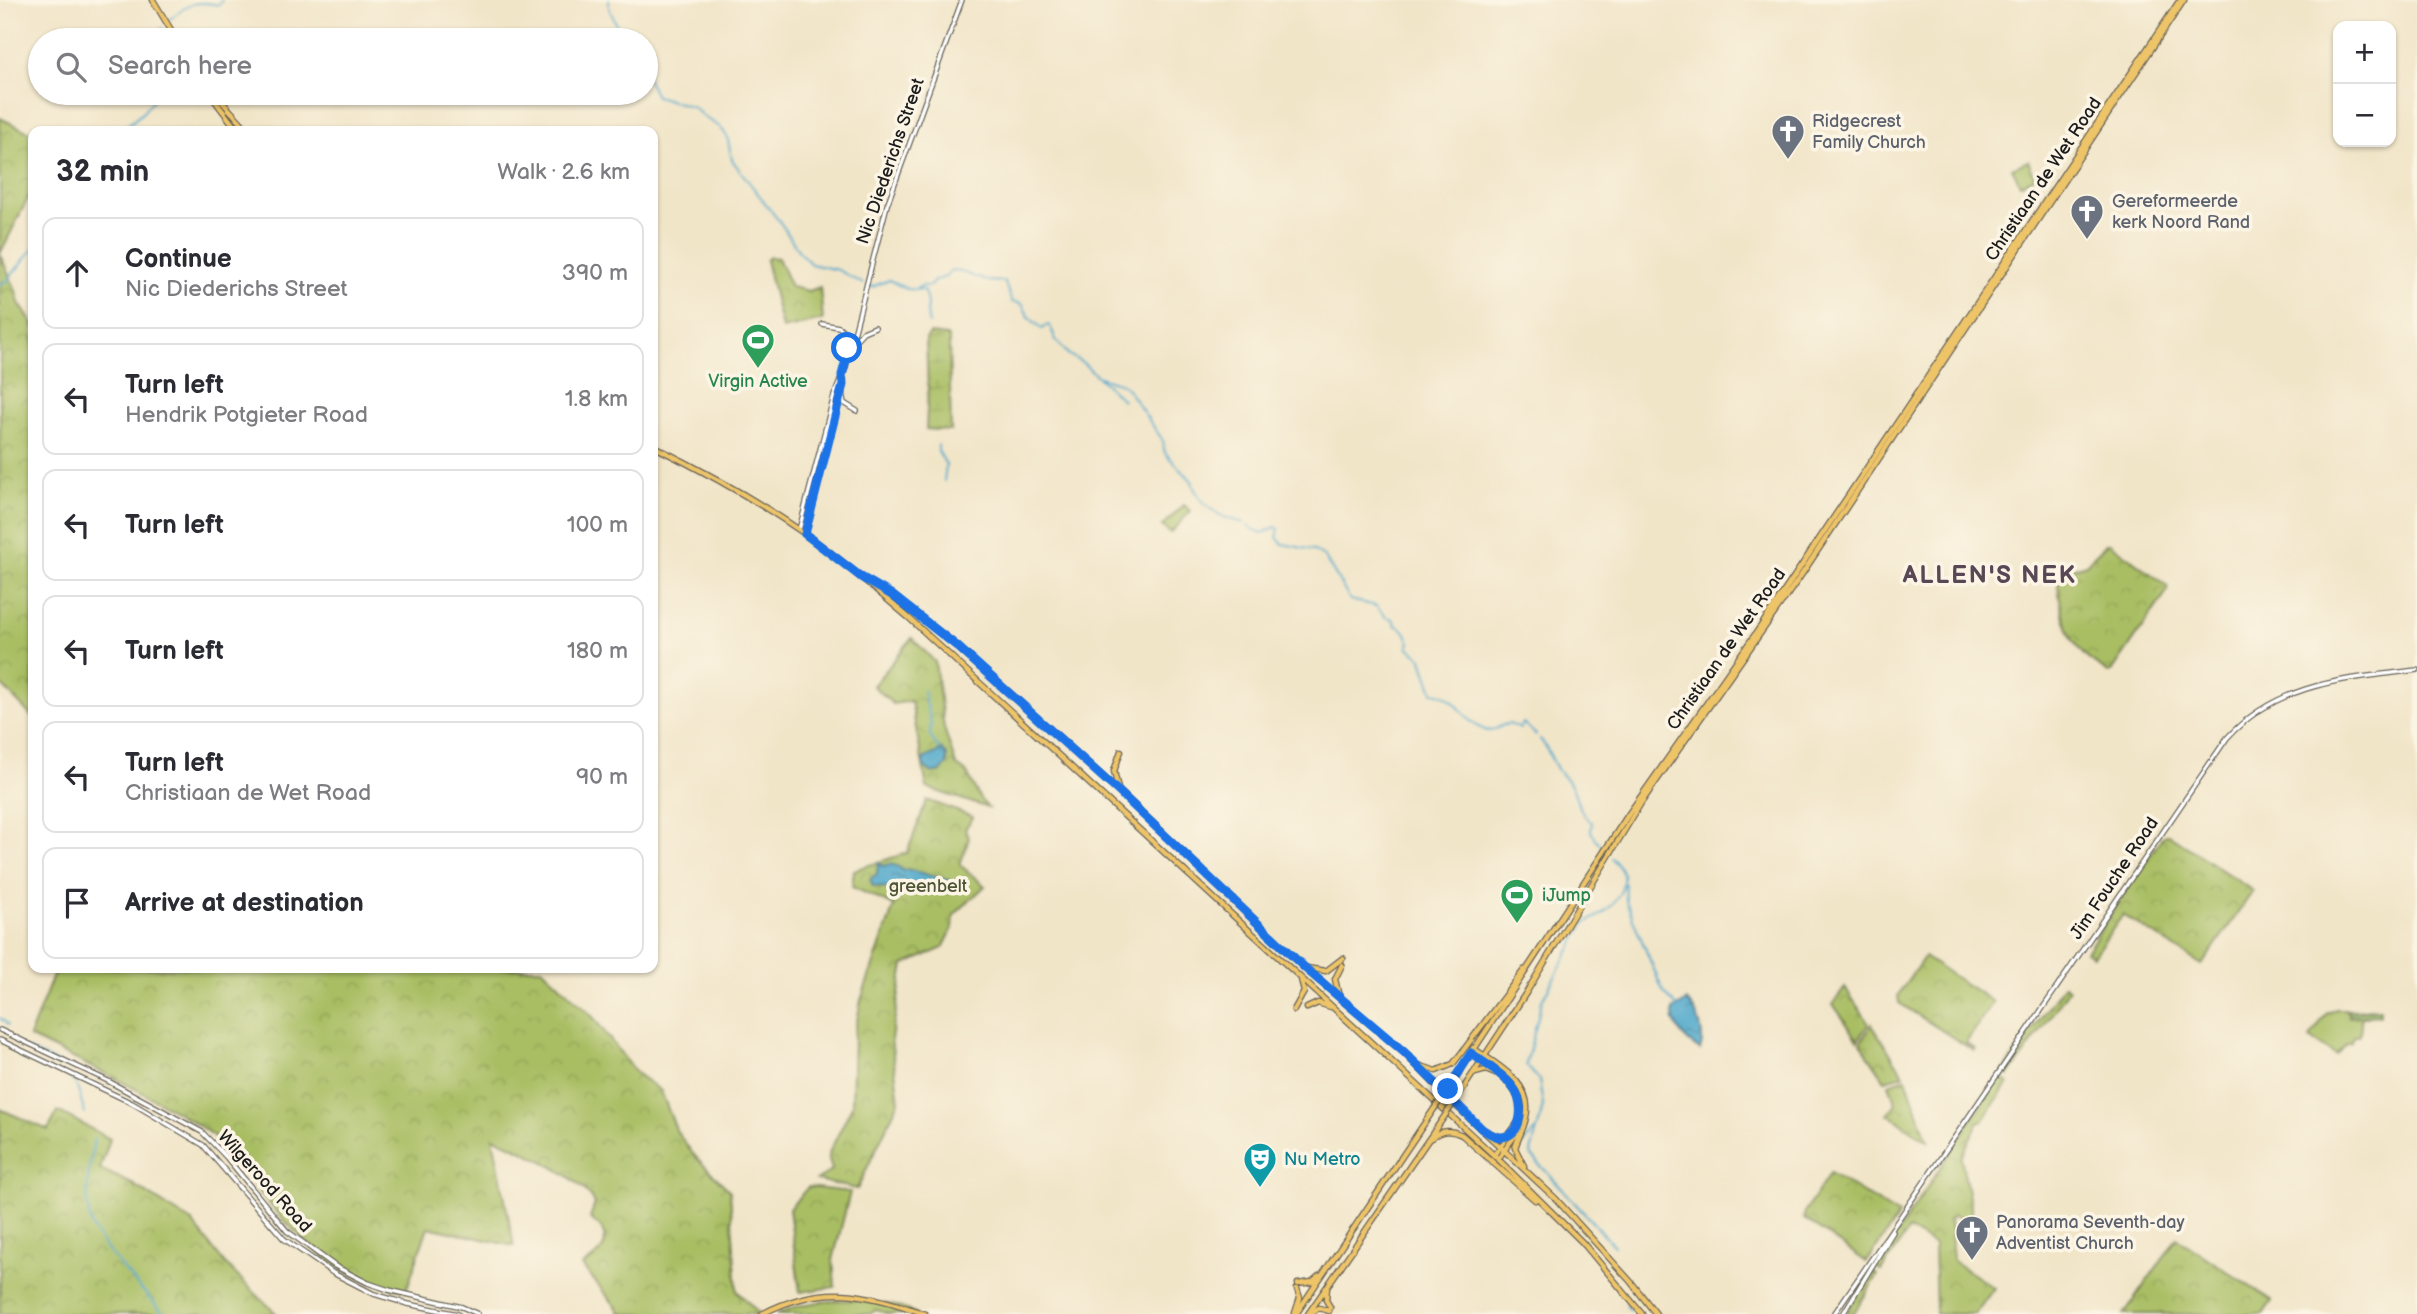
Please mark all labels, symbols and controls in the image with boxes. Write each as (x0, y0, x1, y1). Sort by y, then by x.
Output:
map controls (2333, 21, 2396, 147)
button: + (2333, 21, 2396, 84)
search box (28, 28, 658, 105)
icon: search (52, 48, 90, 86)
text: Search here (108, 51, 252, 82)
street label: Nic Diederichs Street (852, 75, 929, 247)
button: − (2333, 84, 2396, 147)
street label: Christiaan de Wet Road (1981, 94, 2106, 265)
place label: Ridgecrest Family Church (1812, 111, 1926, 153)
church icon: Ridgecrest Family Church (1769, 112, 1807, 161)
text: 32 min (56, 154, 149, 190)
text: Walk · 2.6 km (497, 158, 630, 186)
place label: Gereformeerde kerk Noord Rand (2112, 191, 2250, 233)
church icon: Gereformeerde kerk Noord Rand (2068, 192, 2106, 241)
text: Continue (125, 244, 232, 275)
icon: ahead (58, 254, 96, 292)
text: 390 m (562, 259, 628, 287)
text: Nic Diederichs Street (125, 275, 348, 303)
sports icon: Virgin Active (739, 321, 777, 370)
route start (831, 332, 862, 363)
text: Turn left (125, 370, 224, 401)
place label: Virgin Active (708, 371, 808, 392)
icon: left (58, 380, 96, 418)
text: 1.8 km (565, 385, 628, 413)
text: Hendrik Potgieter Road (125, 401, 368, 429)
icon: left (58, 506, 96, 544)
text: Turn left (125, 510, 224, 541)
text: 100 m (567, 511, 628, 539)
district label: ALLEN'S NEK (1902, 561, 2077, 590)
street label: Christiaan de Wet Road (1663, 564, 1790, 734)
icon: left (58, 632, 96, 670)
text: Turn left (125, 636, 224, 667)
text: 180 m (567, 637, 628, 665)
text: Turn left (125, 748, 224, 779)
icon: left (58, 758, 96, 796)
text: 90 m (576, 763, 628, 791)
text: Christiaan de Wet Road (125, 779, 371, 807)
street label: Jim Fouche Road (2066, 813, 2163, 943)
park label: greenbelt (889, 876, 968, 897)
sports icon: iJump (1498, 876, 1536, 925)
icon: arrive (58, 884, 96, 922)
place label: iJump (1542, 885, 1591, 906)
text: Arrive at destination (125, 888, 364, 919)
route end (1432, 1073, 1463, 1104)
street label: Wilgerood Road (213, 1126, 316, 1237)
theatre icon: Nu Metro (1241, 1140, 1279, 1189)
place label: Nu Metro (1284, 1149, 1361, 1170)
place label: Panorama Seventh-day Adventist Church (1996, 1212, 2185, 1254)
church icon: Panorama Seventh-day Adventist Church (1953, 1213, 1991, 1262)

